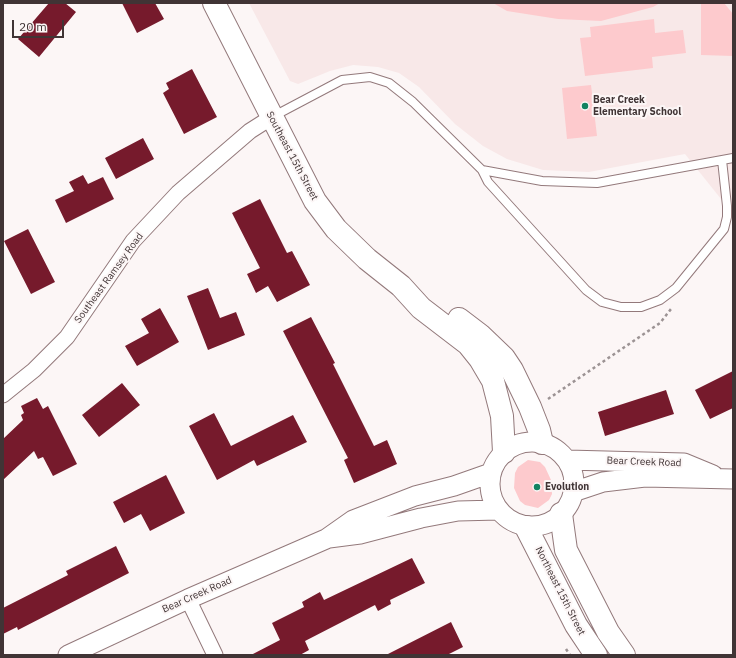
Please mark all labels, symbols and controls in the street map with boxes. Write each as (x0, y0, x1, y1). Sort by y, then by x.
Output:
scale bar (14, 12, 66, 38)
text: 20 m (19, 19, 47, 34)
place label: Bear Creek Elementary School (593, 94, 681, 118)
marker: Bear Creek Elementary School (580, 101, 590, 111)
street label: Southeast 15th Street (264, 110, 320, 202)
street label: Southeast Ramsey Road (72, 230, 146, 326)
street label: Bear Creek Road (606, 455, 682, 469)
place label: Evolution (545, 481, 589, 493)
marker: Evolution (532, 482, 542, 492)
street label: Northeast 15th Street (532, 545, 588, 637)
street label: Bear Creek Road (160, 574, 234, 616)

